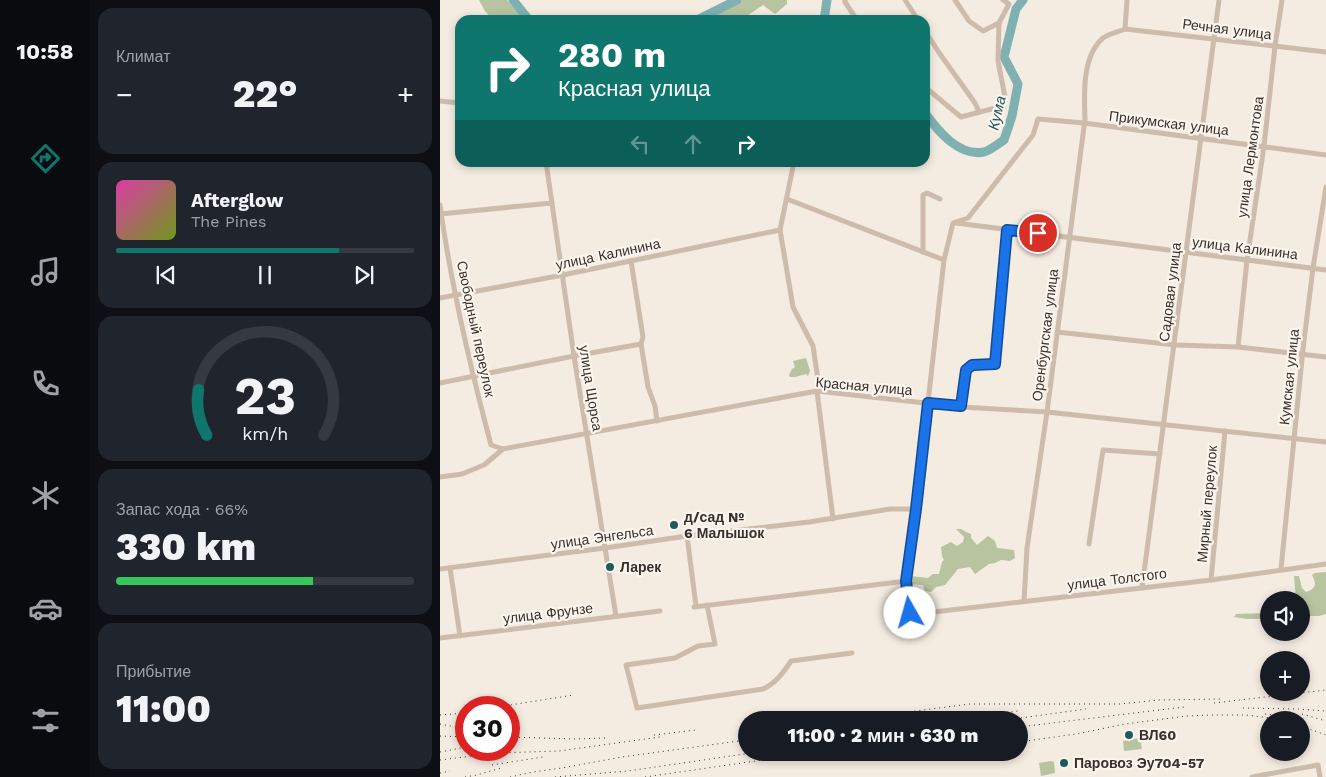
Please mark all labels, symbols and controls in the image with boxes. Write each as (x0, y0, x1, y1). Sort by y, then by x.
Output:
street label: Речная улица (1182, 16, 1273, 42)
text: 280 m (558, 34, 666, 76)
icon: right (475, 35, 540, 100)
text: 10:58 (17, 39, 73, 64)
text: Климат (116, 47, 170, 66)
text: 22° (233, 72, 297, 116)
text: Красная улица (558, 76, 711, 101)
text: − (116, 78, 133, 111)
text: + (397, 78, 414, 111)
water label: Кума (984, 94, 1010, 132)
street label: улица Лермонтова (1234, 95, 1266, 219)
street label: Прикумская улица (1108, 108, 1230, 138)
icon: left (626, 130, 654, 158)
icon: ahead (679, 130, 707, 158)
icon: right (732, 130, 760, 158)
icon: directions (28, 141, 63, 176)
text: Afterglow (191, 189, 283, 212)
text: The Pines (191, 212, 267, 231)
pin (1017, 212, 1059, 254)
icon: arrive (1024, 219, 1052, 247)
street label: улица Калинина (1191, 234, 1299, 262)
street label: улица Калинина (554, 235, 662, 273)
street label: Садовая улица (1156, 241, 1184, 343)
icon: music (28, 254, 63, 289)
street label: Свободный переулок (454, 259, 498, 399)
icon: previous (152, 261, 180, 289)
icon: pause (251, 261, 279, 289)
icon: next (350, 261, 378, 289)
street label: Оренбургская улица (1029, 268, 1061, 402)
street label: Кумская улица (1276, 328, 1302, 426)
street label: улица Щорса (576, 344, 606, 432)
icon: phone (28, 366, 63, 401)
text: 23 (234, 366, 296, 427)
street label: Красная улица (815, 374, 913, 398)
text: km/h (242, 423, 288, 444)
street label: Мирный переулок (1194, 444, 1220, 563)
icon: climate (28, 478, 63, 513)
text: Запас хода · 66% (116, 500, 248, 519)
place label: д/сад № 6 Малышок (684, 509, 765, 541)
marker: д/сад № 6 Малышок (668, 519, 680, 531)
street label: улица Энгельса (550, 522, 655, 552)
text: 330 km (116, 525, 256, 569)
place label: Ларек (620, 559, 662, 575)
marker: Ларек (604, 561, 616, 573)
street label: улица Толстого (1066, 565, 1168, 593)
position arrow (883, 586, 935, 638)
icon: car (28, 591, 63, 626)
map controls (1260, 591, 1310, 761)
button: sound (1260, 591, 1310, 641)
street label: улица Фрунзе (502, 600, 594, 626)
button: + (1260, 651, 1310, 701)
text: Прибытие (116, 662, 191, 681)
text: 11:00 (116, 687, 211, 731)
speed limit sign: 30 (455, 696, 520, 761)
icon: filters (28, 703, 63, 738)
button: − (1260, 711, 1310, 761)
text: 11:00 · 2 мин · 630 m (788, 724, 978, 747)
place label: ВЛ60 (1139, 727, 1176, 743)
marker: ВЛ60 (1123, 729, 1135, 741)
place label: Паровоз Эу704-57 (1074, 755, 1205, 771)
marker: Паровоз Эу704-57 (1058, 757, 1070, 769)

